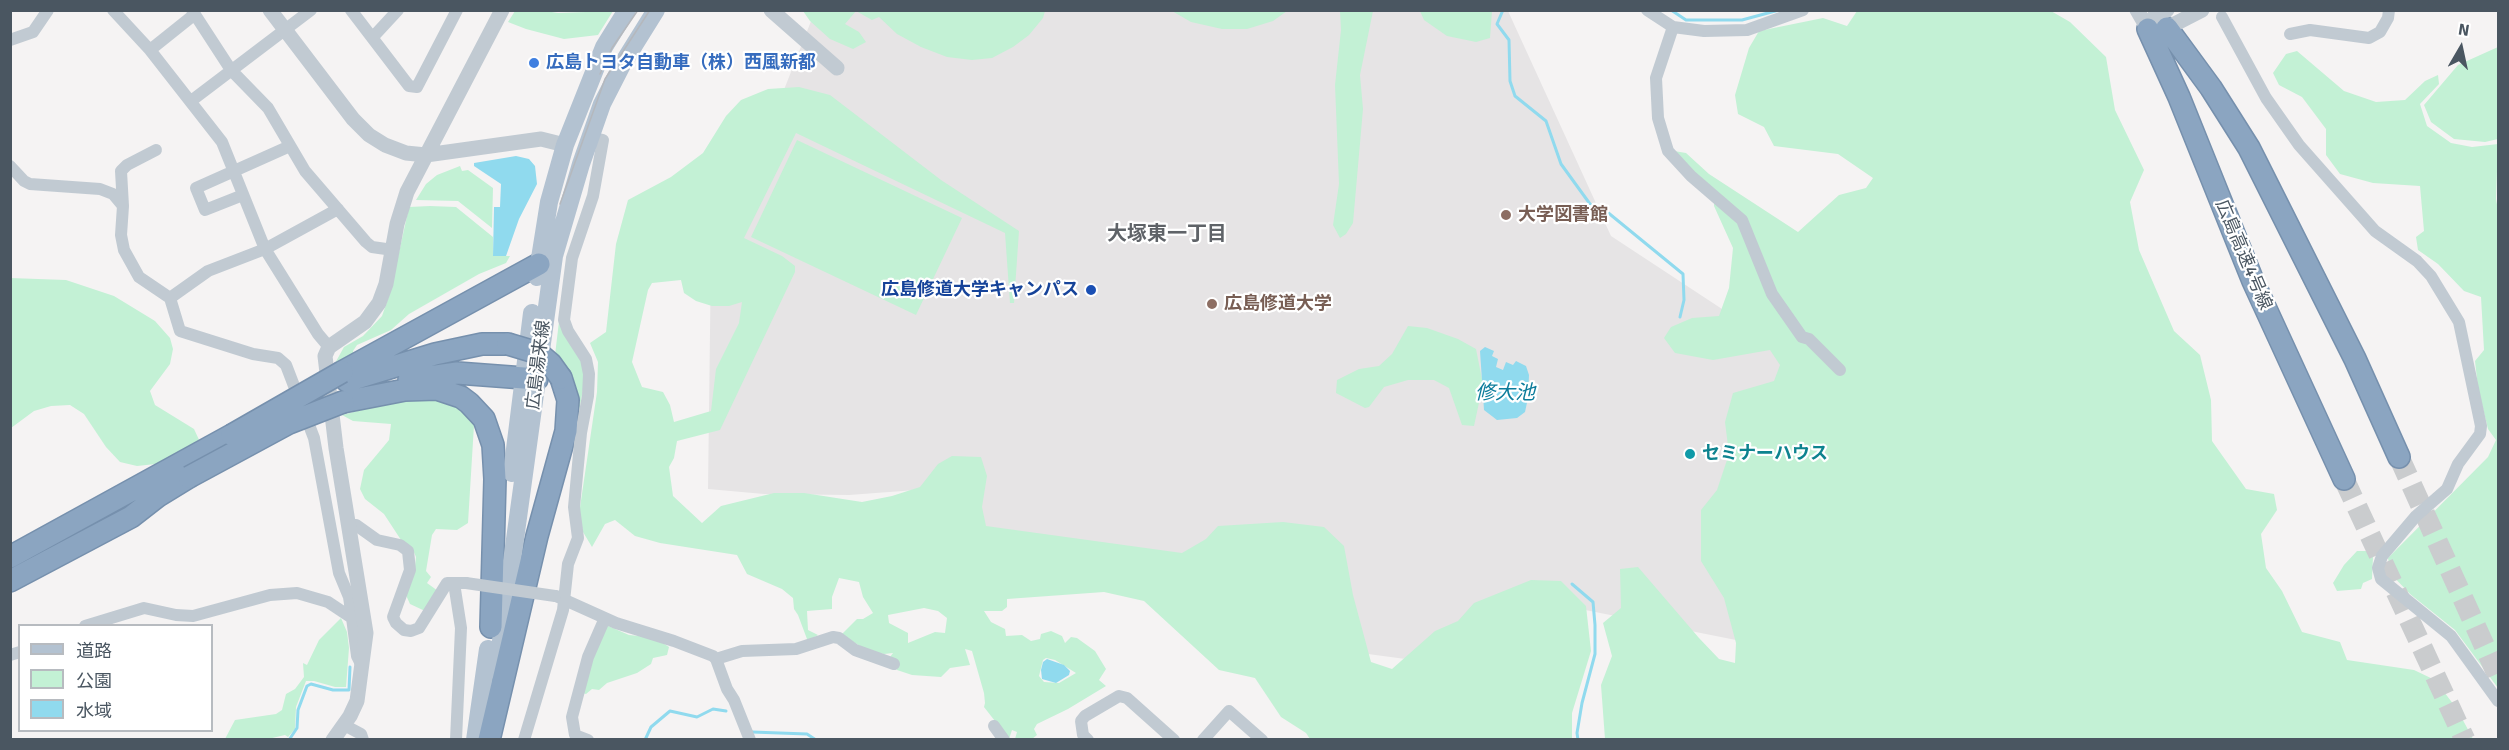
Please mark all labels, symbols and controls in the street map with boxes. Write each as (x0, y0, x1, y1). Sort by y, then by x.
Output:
north arrow (2431, 18, 2491, 78)
text: N (2457, 19, 2471, 41)
place label: 広島トヨタ自動車（株）西風新都 (546, 52, 816, 74)
marker: 広島トヨタ自動車（株）西風新都 (527, 56, 541, 70)
street label: 広島高速4号線 (2210, 197, 2276, 313)
place label: 大学図書館 (1518, 204, 1608, 226)
marker: 大学図書館 (1499, 208, 1513, 222)
district label: 大塚東一丁目 (1107, 223, 1227, 247)
place label: 広島修道大学キャンパス (881, 279, 1079, 301)
marker: 広島修道大学キャンパス (1084, 283, 1098, 297)
place label: 広島修道大学 (1224, 293, 1332, 315)
marker: 広島修道大学 (1205, 297, 1219, 311)
street label: 広島湯来線 (523, 319, 555, 411)
water label: 修大池 (1475, 382, 1535, 406)
place label: セミナーハウス (1702, 443, 1828, 465)
marker: セミナーハウス (1683, 447, 1697, 461)
legend (18, 624, 213, 732)
text: 道路 (76, 640, 112, 662)
text: 公園 (76, 670, 112, 692)
text: 水域 (76, 700, 112, 722)

